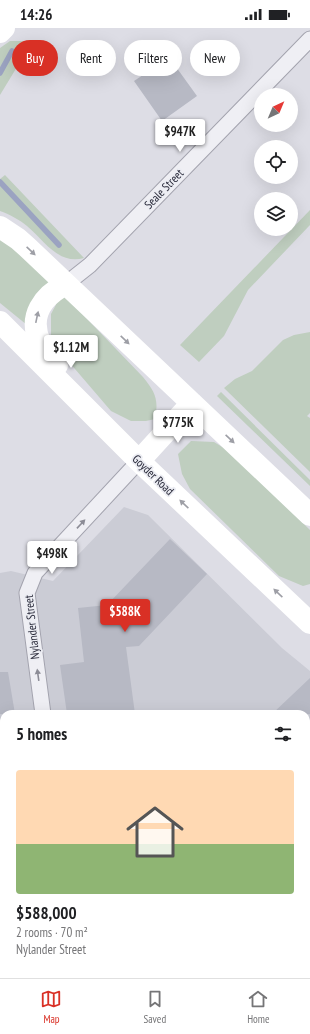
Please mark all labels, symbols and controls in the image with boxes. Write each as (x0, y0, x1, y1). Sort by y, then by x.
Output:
text: 14:26 (20, 5, 52, 24)
chip: Buy (12, 40, 58, 76)
chip: Rent (66, 40, 116, 76)
chip: Filters (124, 40, 182, 76)
chip: New (190, 40, 240, 76)
north arrow (254, 88, 298, 132)
map controls (254, 88, 298, 236)
pin: $947K (152, 119, 208, 153)
text: $947K (164, 123, 196, 140)
button: locate (254, 140, 298, 184)
street label: Seale Street (141, 165, 187, 212)
button: layers (254, 192, 298, 236)
one-way arrow (26, 246, 36, 256)
one-way arrow (35, 311, 41, 323)
pin: $1.12M (38, 335, 104, 369)
one-way arrow (120, 335, 130, 345)
text: $1.12M (53, 339, 89, 356)
pin: $775K (150, 410, 206, 444)
text: $775K (162, 414, 194, 431)
one-way arrow (225, 435, 235, 444)
street label: Goyder Road (129, 451, 177, 498)
one-way arrow (179, 499, 189, 509)
one-way arrow (76, 519, 86, 529)
pin: $498K (24, 541, 80, 575)
text: $498K (36, 545, 68, 562)
one-way arrow (274, 589, 283, 598)
street label: Nylander Street (21, 593, 42, 660)
pin: $588K (97, 599, 153, 633)
text: $588K (109, 603, 141, 620)
one-way arrow (35, 669, 41, 681)
text: 5 homes (16, 723, 67, 745)
icon: filters (272, 723, 294, 745)
icon: home (119, 796, 191, 868)
text: $588,000 (16, 902, 77, 924)
text: 2 rooms · 70 m² (16, 924, 88, 941)
text: Nylander Street (16, 941, 86, 958)
tab: Map (40, 988, 62, 1026)
tab: Saved (143, 988, 166, 1026)
tab: Home (247, 988, 270, 1026)

